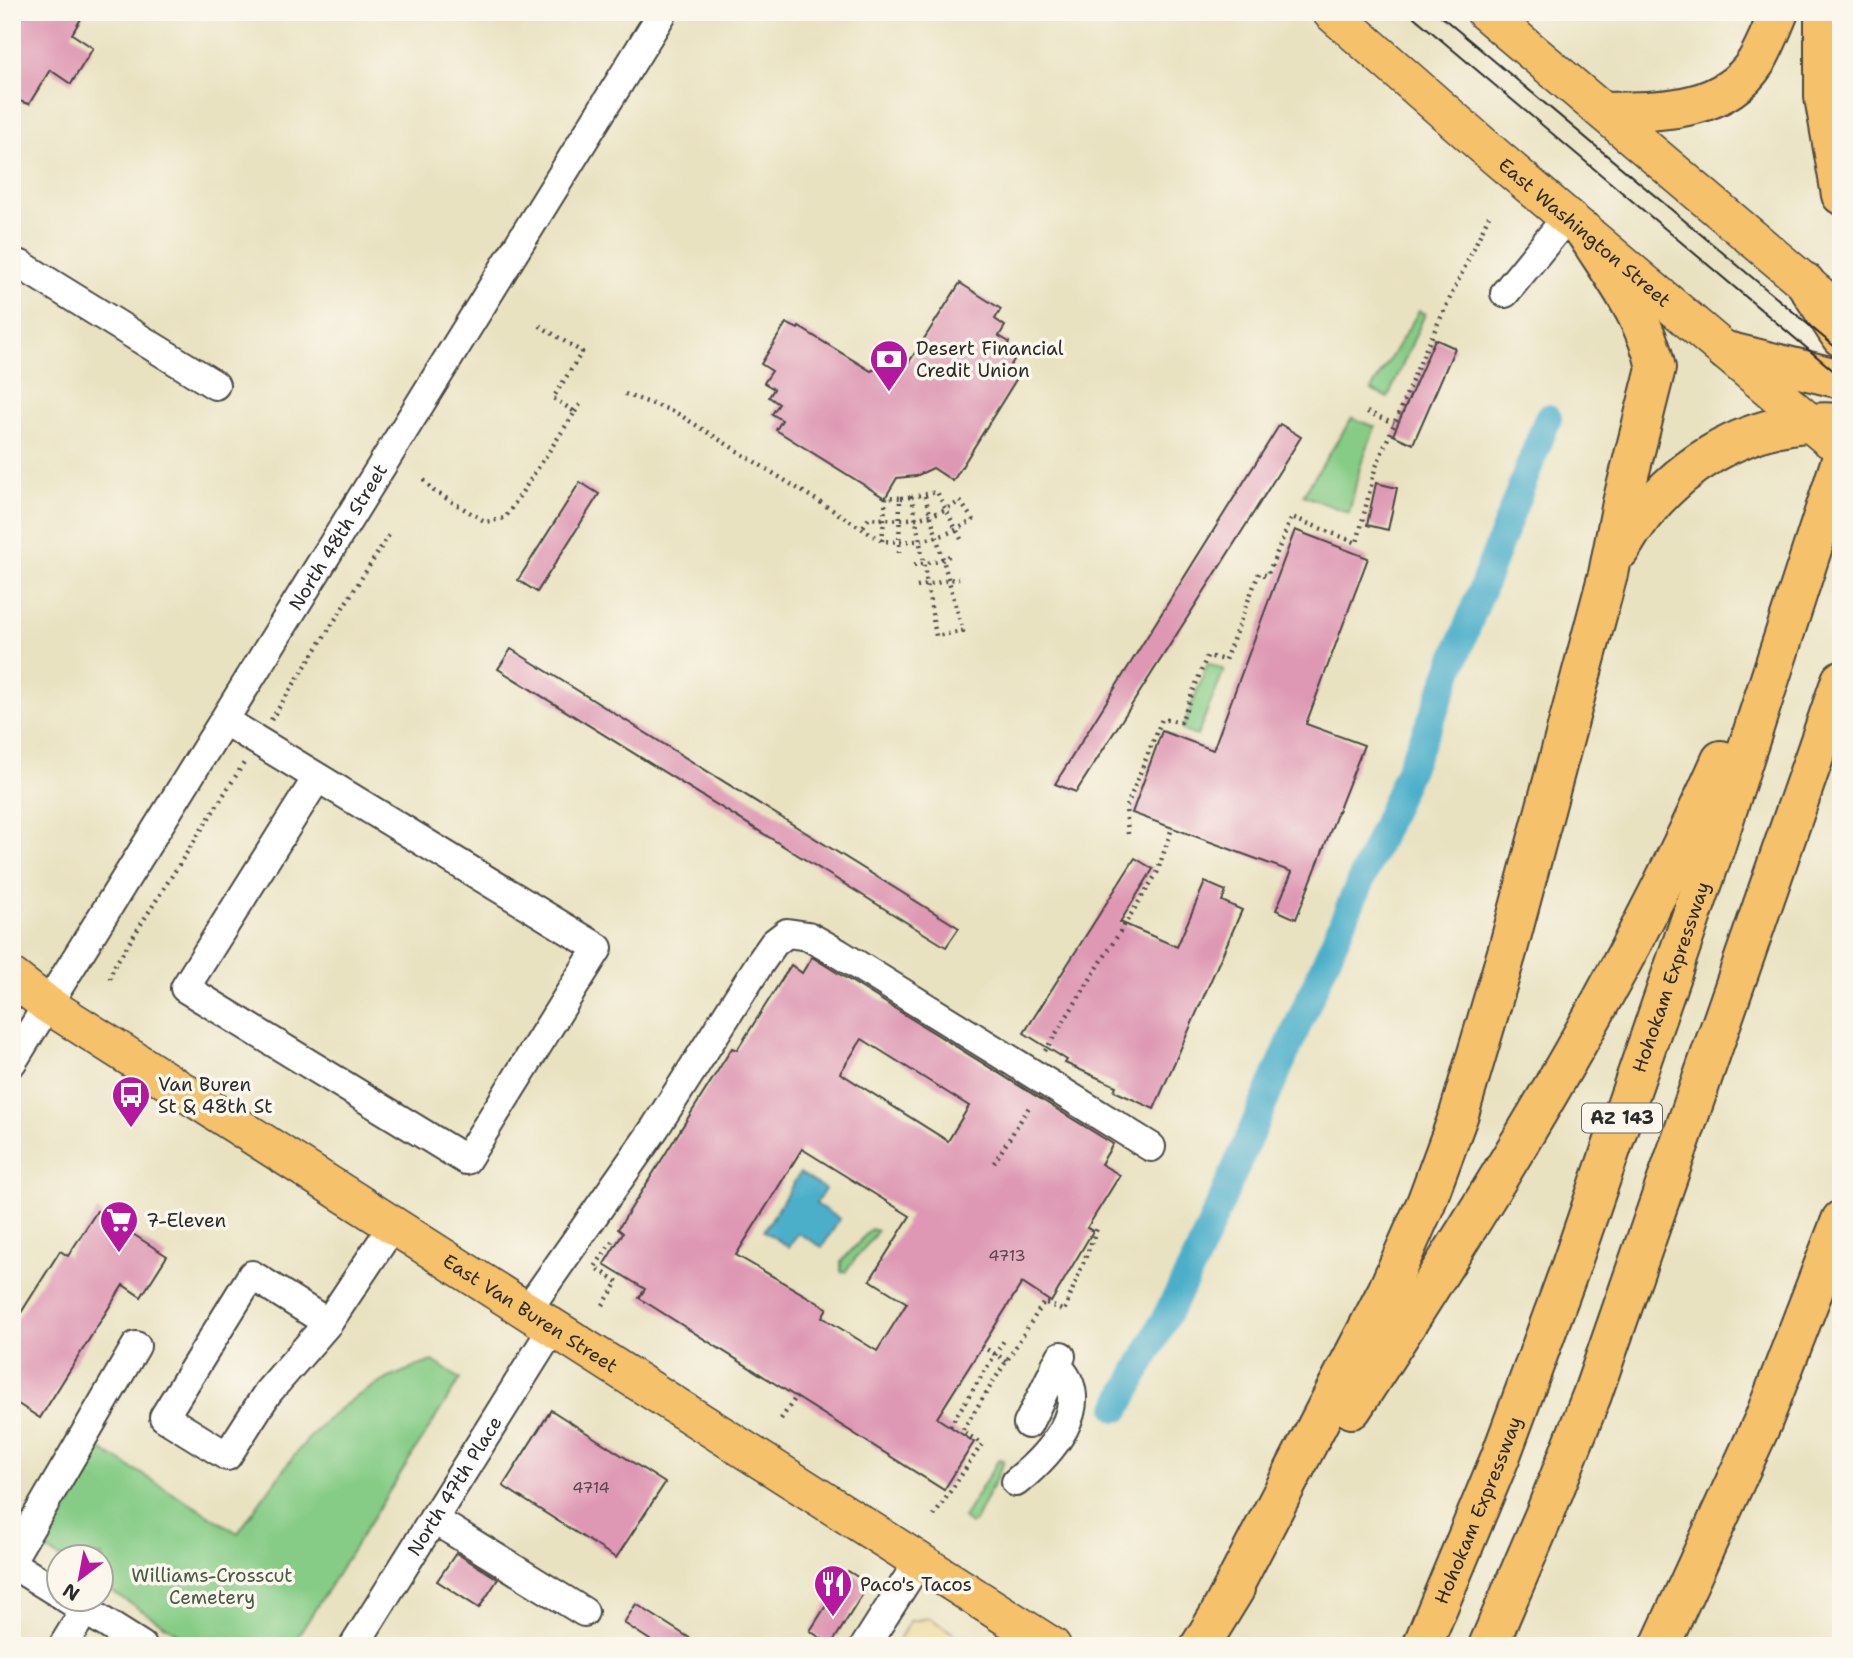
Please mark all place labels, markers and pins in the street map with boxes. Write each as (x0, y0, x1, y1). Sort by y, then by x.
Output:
place label: Desert Financial Credit Union (916, 336, 1064, 383)
bank icon: Desert Financial Credit Union (868, 338, 910, 393)
place label: Van Buren St & 48th St (158, 1072, 273, 1119)
bus stop icon: Van Buren St & 48th St (110, 1074, 152, 1129)
supermarket icon: 7-Eleven (98, 1199, 140, 1254)
place label: 7-Eleven (146, 1208, 226, 1233)
restaurant icon: Paco's Tacos (812, 1563, 854, 1618)
place label: Paco's Tacos (860, 1572, 972, 1597)

